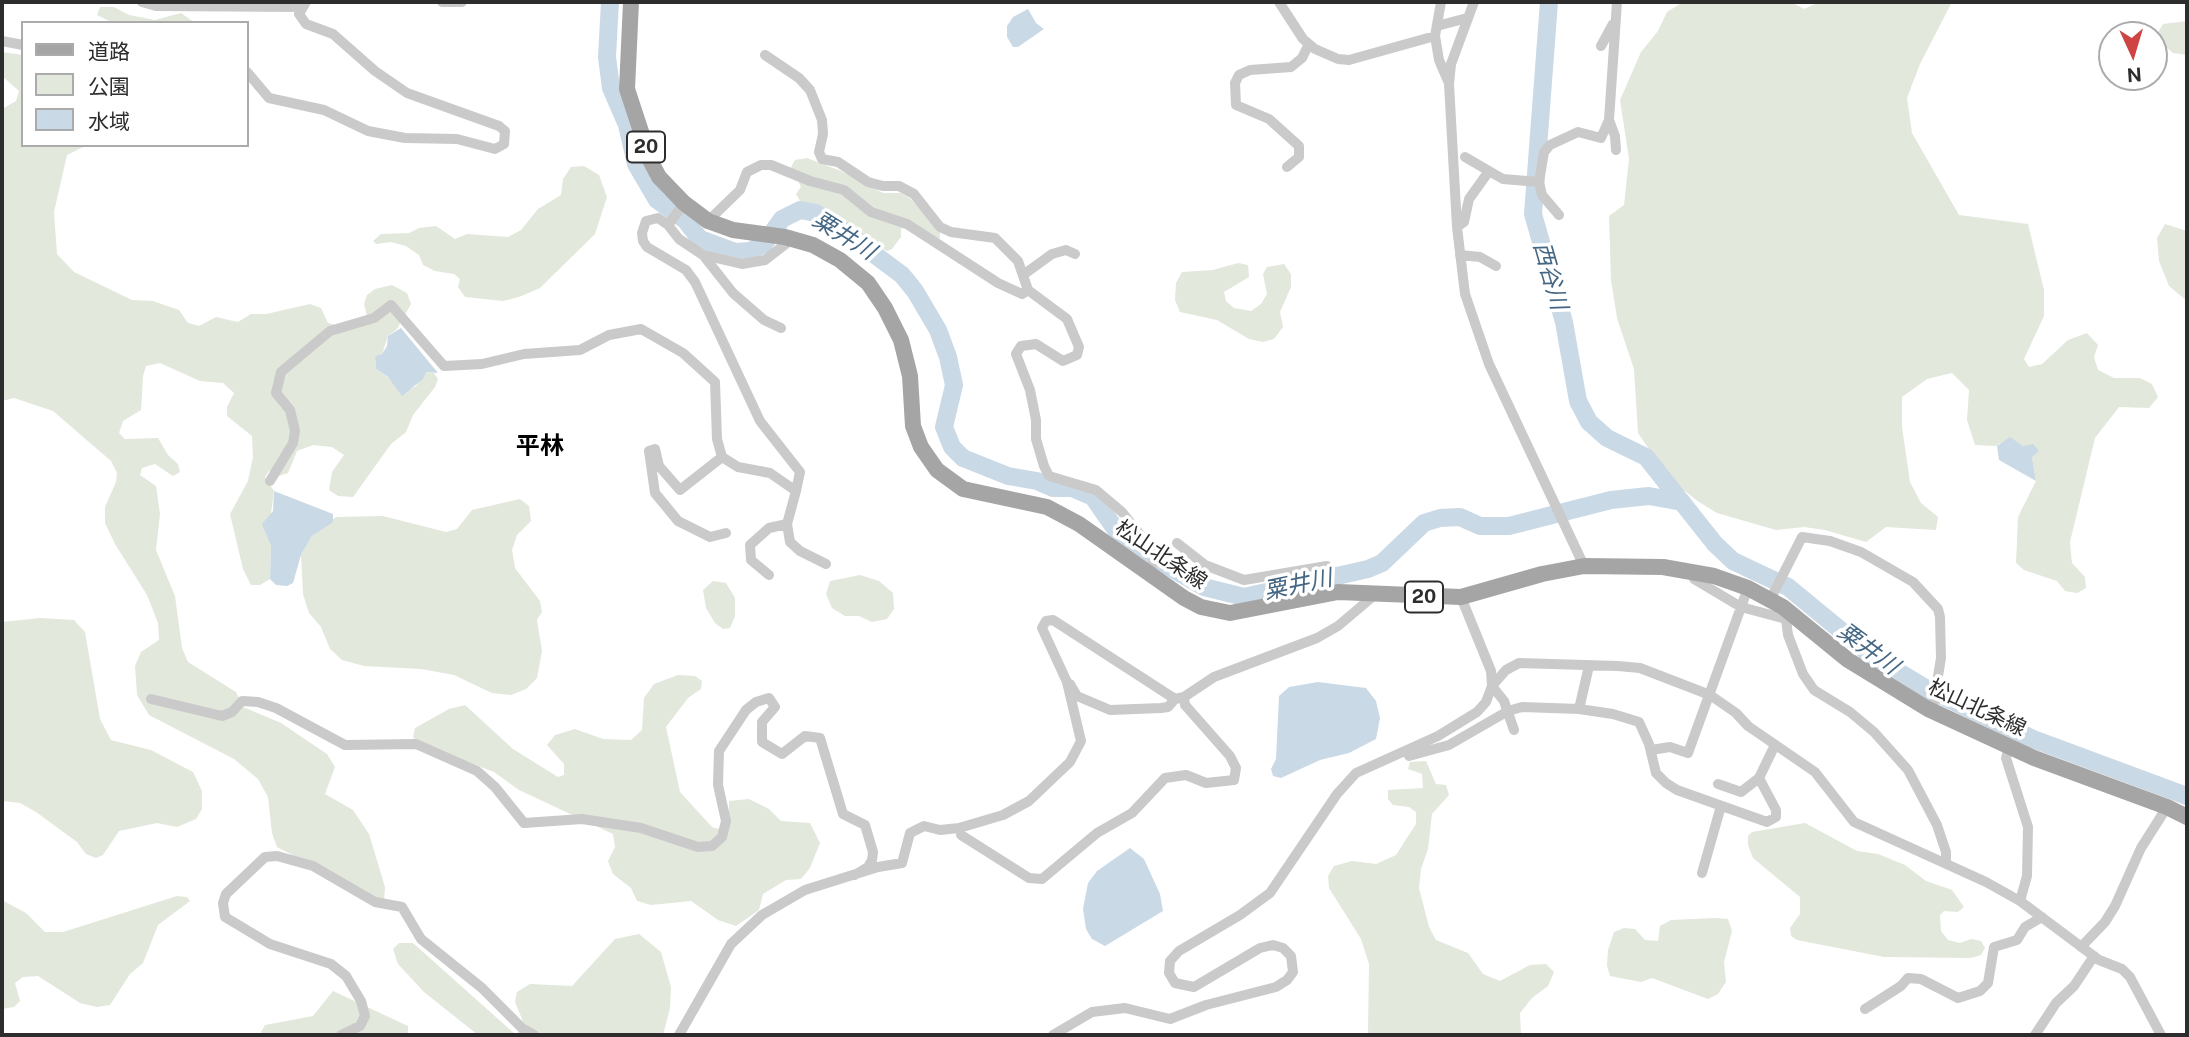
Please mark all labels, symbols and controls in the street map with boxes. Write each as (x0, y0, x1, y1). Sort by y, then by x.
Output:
legend (21, 21, 248, 147)
north arrow (2098, 21, 2168, 91)
text: 道路 (88, 39, 130, 64)
text: N (2126, 63, 2143, 86)
text: 公園 (88, 74, 130, 99)
text: 水域 (88, 109, 130, 134)
road number: 20 (627, 132, 665, 162)
water label: 粟井川 (807, 206, 881, 266)
water label: 西谷川 (1527, 239, 1573, 313)
district label: 平林 (516, 433, 564, 461)
street label: 松山北条線 (1110, 515, 1212, 595)
water label: 粟井川 (1261, 564, 1335, 606)
road number: 20 (1405, 582, 1443, 612)
water label: 粟井川 (1832, 618, 1904, 680)
street label: 松山北条線 (1924, 674, 2030, 742)

